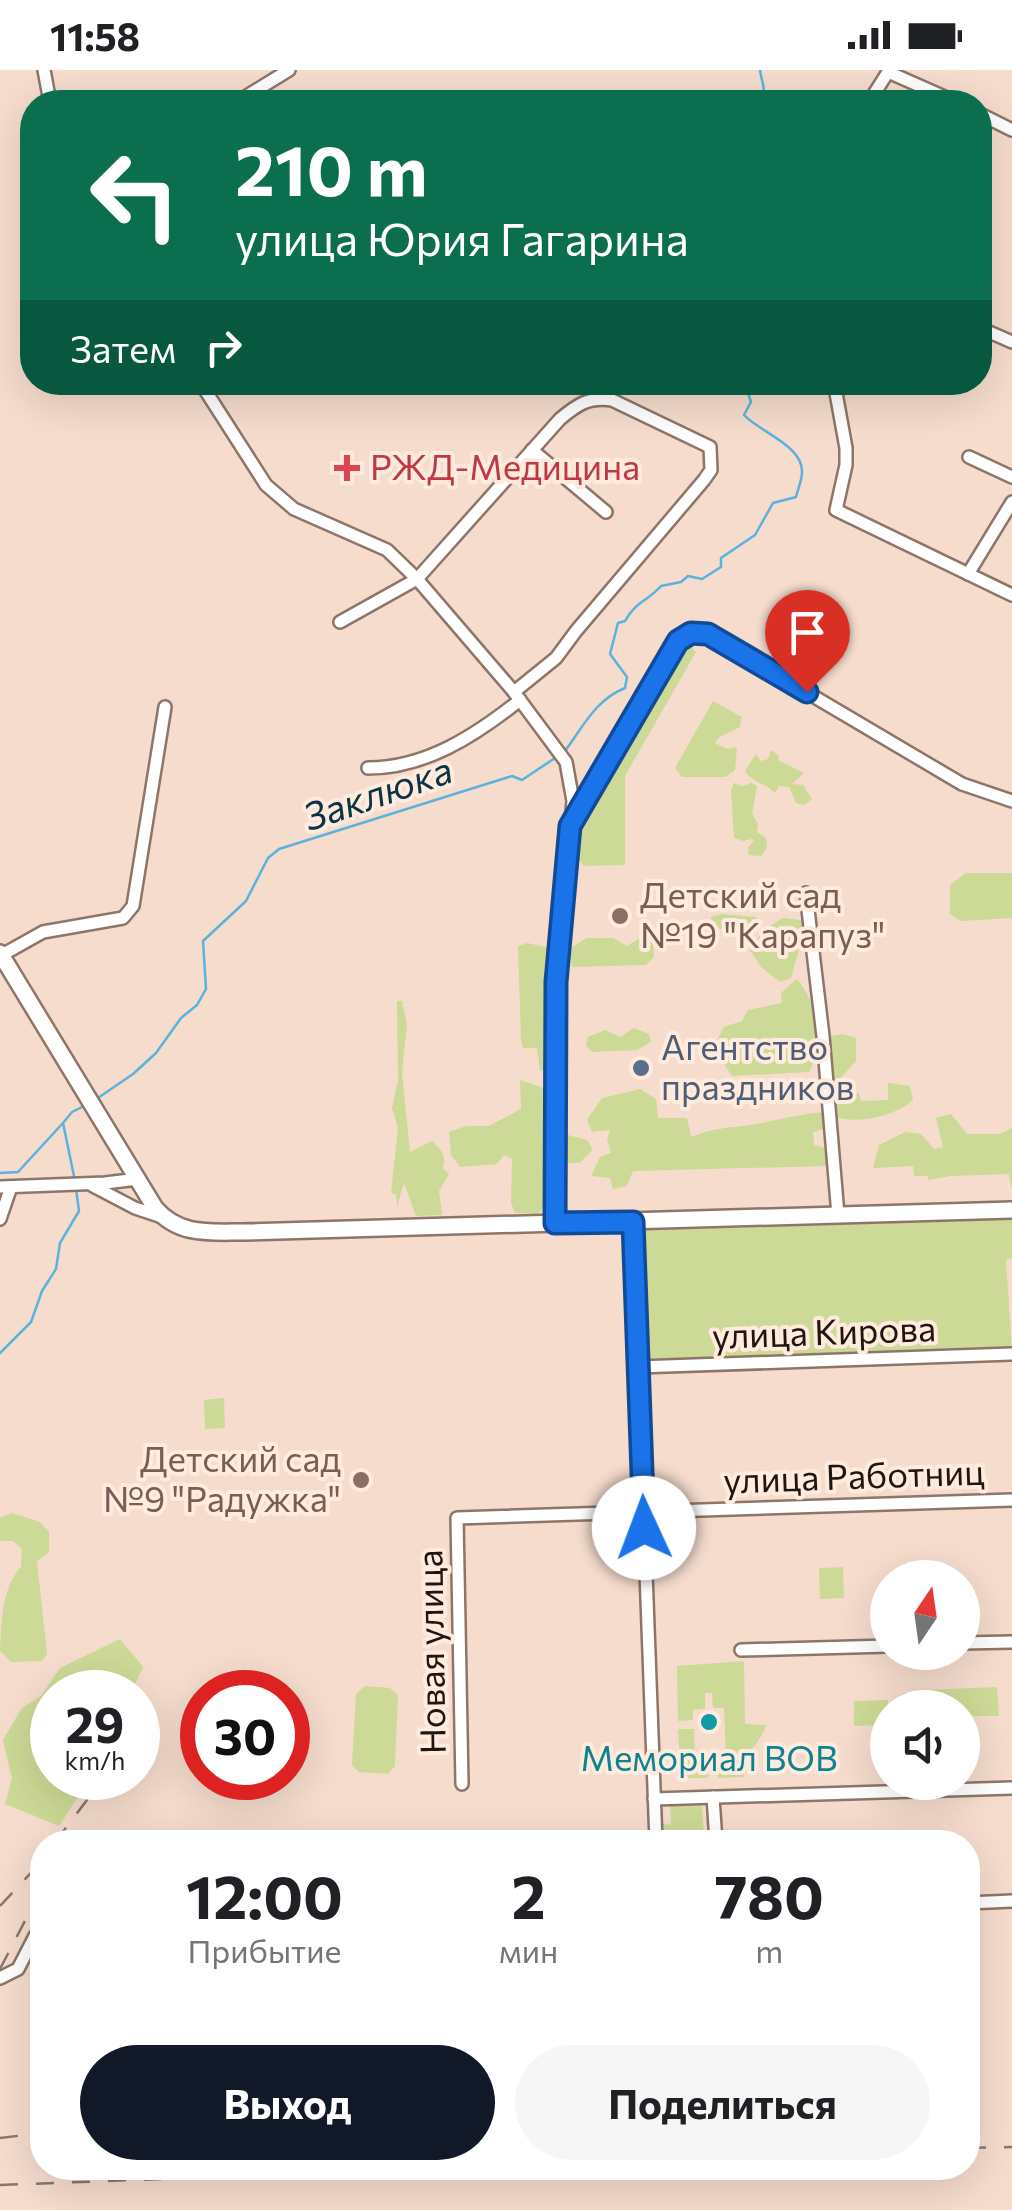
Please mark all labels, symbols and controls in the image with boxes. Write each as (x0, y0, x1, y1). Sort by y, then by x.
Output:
text: 11:58 (50, 12, 140, 59)
text: 210 m (235, 125, 427, 210)
icon: left (70, 130, 200, 260)
text: улица Юрия Гагарина (235, 210, 689, 265)
icon: right (196, 320, 251, 375)
text: Затем (70, 324, 176, 371)
place label: РЖД-Медицина (370, 444, 640, 487)
marker: РЖД-Медицина (334, 455, 360, 481)
pin (765, 590, 850, 693)
icon: arrive (780, 605, 835, 660)
water label: Заклюка (296, 744, 458, 839)
place label: Детский сад №19 "Карапуз" (640, 872, 885, 955)
marker: Детский сад №19 "Карапуз" (609, 905, 631, 927)
place label: Агентство праздников (661, 1024, 854, 1107)
marker: Агентство праздников (630, 1057, 652, 1079)
street label: улица Кирова (711, 1305, 937, 1356)
place label: Детский cад №9 "Радужка" (103, 1436, 341, 1519)
street label: улица Работниц (723, 1448, 985, 1501)
marker: Детский cад №9 "Радужка" (350, 1469, 372, 1491)
position arrow (592, 1476, 696, 1580)
street label: Новая улица (406, 1549, 453, 1755)
north arrow (870, 1560, 980, 1670)
map controls (870, 1560, 980, 1800)
speed limit sign: 30 (180, 1670, 310, 1800)
button: sound (870, 1690, 980, 1800)
text: 29 (65, 1692, 124, 1753)
marker: Мемориал ВОВ (698, 1711, 720, 1733)
place label: Мемориал ВОВ (580, 1735, 838, 1778)
text: km/h (65, 1745, 125, 1775)
text: 12:00 (186, 1858, 343, 1931)
text: 2 (512, 1858, 546, 1931)
text: 780 (714, 1858, 824, 1931)
text: Прибытие (188, 1930, 341, 1970)
text: мин (499, 1930, 558, 1970)
text: m (755, 1930, 783, 1970)
button: Выход (80, 2045, 495, 2160)
button: Поделиться (515, 2045, 930, 2160)

